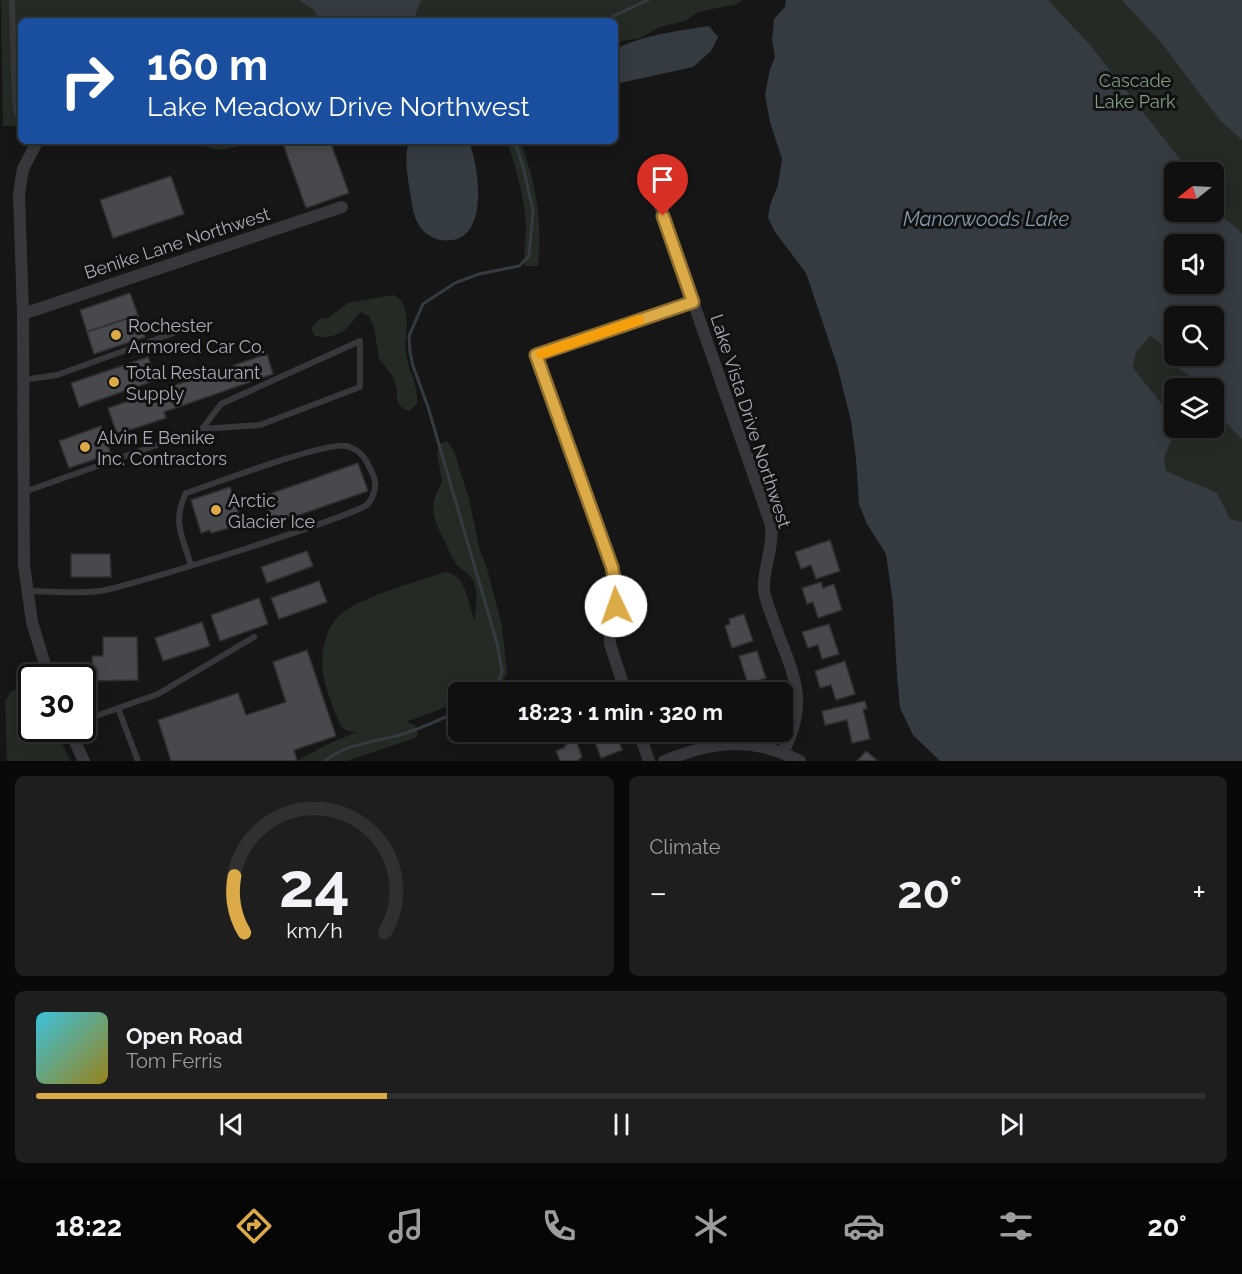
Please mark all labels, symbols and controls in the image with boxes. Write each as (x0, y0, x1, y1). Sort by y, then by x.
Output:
text: 160 m (147, 41, 268, 90)
icon: right (48, 42, 126, 120)
park label: Cascade Lake Park (1094, 70, 1176, 112)
text: Lake Meadow Drive Northwest (147, 91, 530, 122)
pin (637, 154, 688, 216)
north arrow (1164, 162, 1224, 222)
map controls (1164, 162, 1224, 438)
icon: arrive (646, 163, 679, 196)
street label: Benike Lane Northwest (82, 203, 272, 283)
water label: Manorwoods Lake (903, 207, 1069, 231)
button: sound (1164, 234, 1224, 294)
button: search (1164, 306, 1224, 366)
street label: Lake Vista Drive Northwest (706, 312, 796, 530)
place label: Rochester Armored Car Co. (128, 315, 265, 357)
marker: Rochester Armored Car Co. (109, 328, 123, 342)
place label: Total Restaurant Supply (126, 362, 260, 404)
marker: Total Restaurant Supply (107, 375, 121, 389)
button: layers (1164, 378, 1224, 438)
place label: Alvin E Benike Inc. Contractors (97, 427, 227, 469)
marker: Alvin E Benike Inc. Contractors (78, 440, 92, 454)
place label: Arctic Glacier Ice (228, 490, 316, 532)
marker: Arctic Glacier Ice (209, 503, 223, 517)
position arrow (584, 574, 648, 638)
speed limit sign: 30 (18, 664, 96, 742)
text: 18:23 · 1 min · 320 m (518, 699, 723, 725)
text: Climate (650, 835, 721, 859)
text: 24 (279, 848, 350, 922)
text: 20° (897, 866, 962, 919)
text: − (650, 873, 667, 912)
text: + (1192, 873, 1206, 912)
text: km/h (286, 918, 343, 943)
text: Open Road (126, 1023, 243, 1049)
text: Tom Ferris (126, 1049, 222, 1073)
icon: previous (215, 1108, 248, 1141)
icon: pause (605, 1108, 638, 1141)
icon: next (995, 1108, 1028, 1141)
icon: directions (233, 1205, 275, 1247)
icon: music (385, 1205, 427, 1247)
icon: phone (538, 1205, 580, 1247)
icon: climate (690, 1205, 732, 1247)
icon: car (843, 1205, 885, 1247)
icon: filters (995, 1205, 1037, 1247)
text: 18:22 (55, 1211, 122, 1242)
text: 20° (1148, 1211, 1187, 1242)

